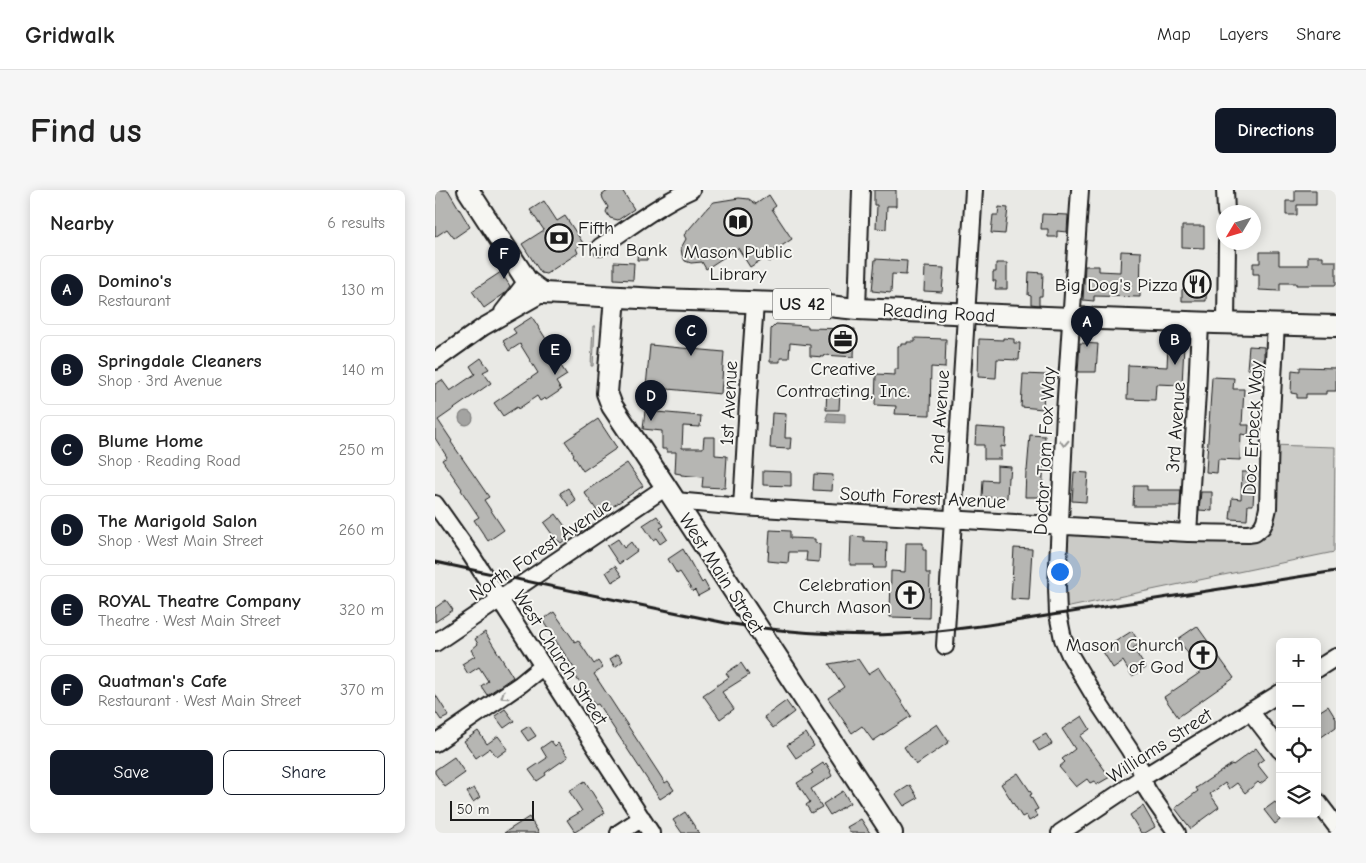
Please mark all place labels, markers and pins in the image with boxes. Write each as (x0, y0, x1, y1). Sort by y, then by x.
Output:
library icon: Mason Public Library (723, 207, 753, 237)
place label: Fifth Third Bank (578, 217, 668, 261)
bank icon: Fifth Third Bank (544, 223, 574, 253)
pin: F (488, 238, 520, 279)
place label: Mason Public Library (684, 241, 792, 285)
restaurant icon: Big Dog's Pizza (1182, 269, 1212, 299)
place label: Big Dog's Pizza (1055, 274, 1178, 296)
pin: A (1071, 306, 1103, 347)
pin: C (675, 315, 707, 356)
office icon: Creative Contracting, Inc. (828, 324, 858, 354)
pin: B (1159, 324, 1191, 365)
pin: E (539, 334, 571, 375)
place label: Creative Contracting, Inc. (776, 358, 910, 402)
pin: D (635, 380, 667, 421)
place label: Celebration Church Mason (773, 574, 891, 618)
church icon: Celebration Church Mason (895, 580, 925, 610)
place label: Mason Church of God (1066, 634, 1184, 678)
church icon: Mason Church of God (1188, 640, 1218, 670)

